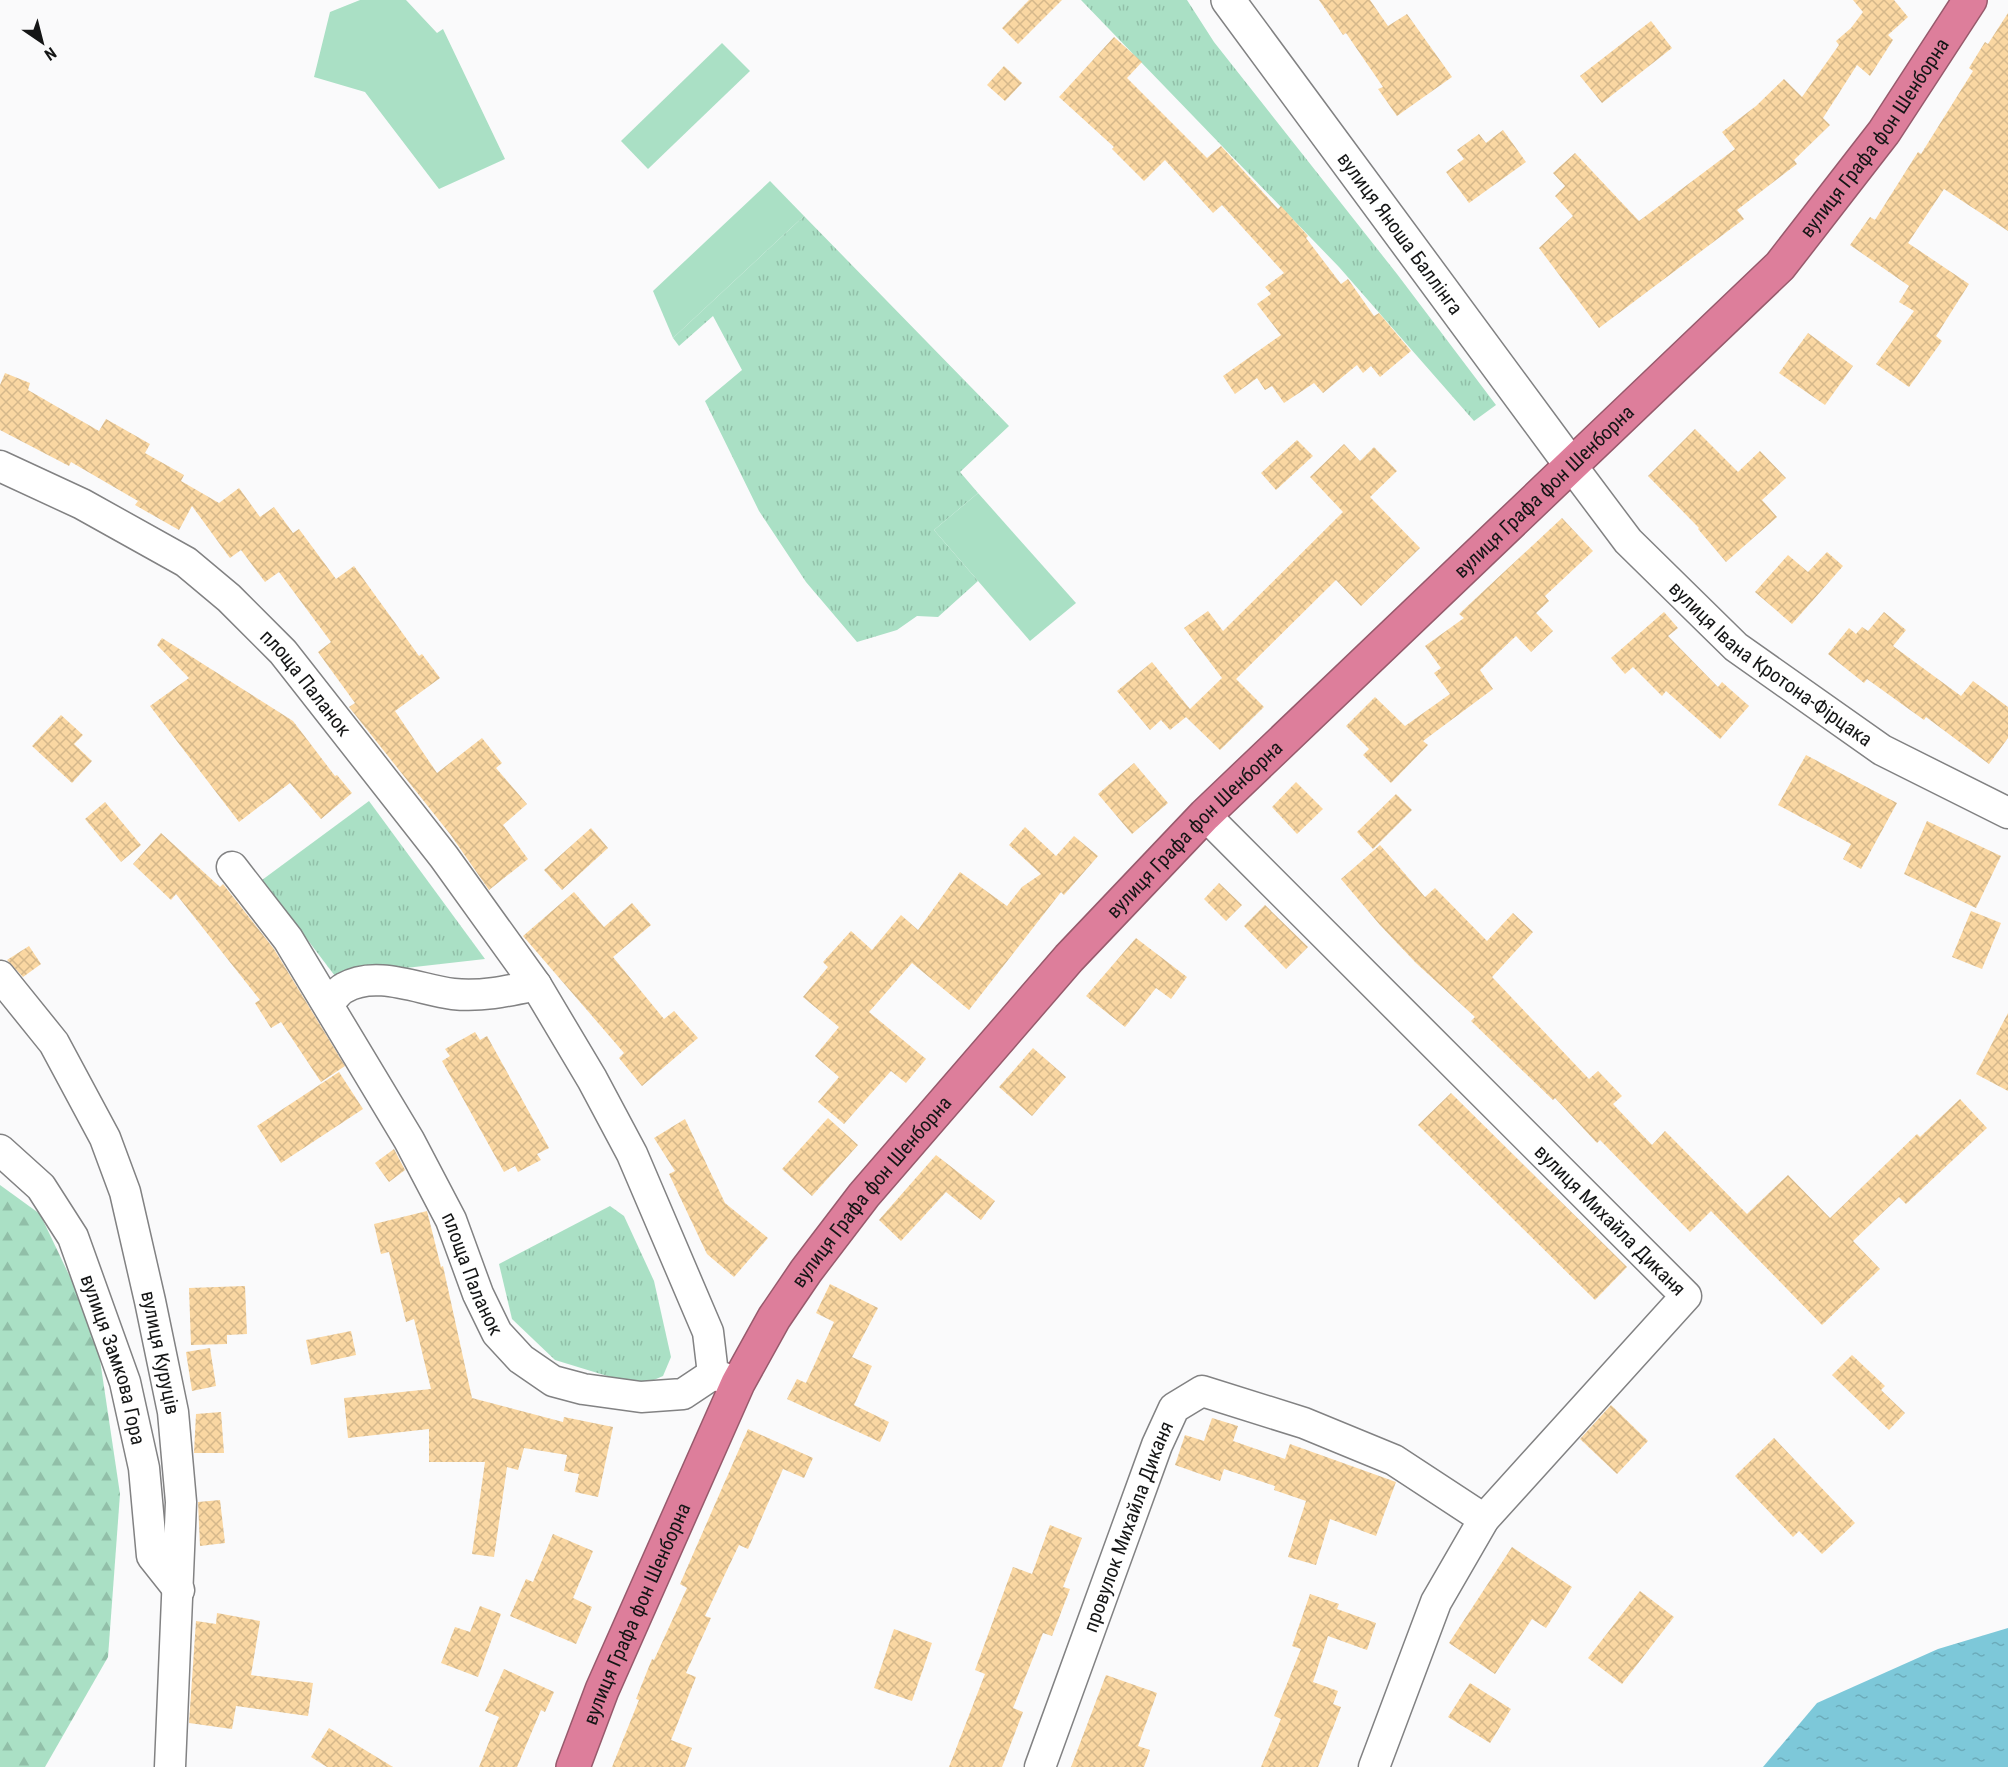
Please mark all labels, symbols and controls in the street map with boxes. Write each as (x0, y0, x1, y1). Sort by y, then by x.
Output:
north arrow (12, 12, 72, 72)
street label: вулиця Графа фон Шенборна (1795, 33, 1954, 242)
text: N (41, 43, 60, 64)
street label: вулиця Яноша Баллінга (1332, 147, 1468, 319)
street label: вулиця Графа фон Шенборна (1449, 400, 1639, 583)
street label: вулиця Івана Кротона-Фірцака (1664, 576, 1877, 751)
street label: площа Паланок (255, 624, 357, 741)
street label: вулиця Графа фон Шенборна (1102, 736, 1287, 923)
street label: вулиця Графа фон Шенборна (786, 1091, 956, 1292)
street label: вулиця Михайла Диканя (1530, 1140, 1691, 1301)
street label: площа Паланок (437, 1208, 508, 1340)
street label: вулиця Замкова Гора (75, 1271, 151, 1447)
street label: вулиця Куруців (136, 1288, 185, 1417)
street label: провулок Михайла Диканя (1078, 1417, 1178, 1635)
street label: вулиця Графа фон Шенборна (578, 1499, 695, 1728)

